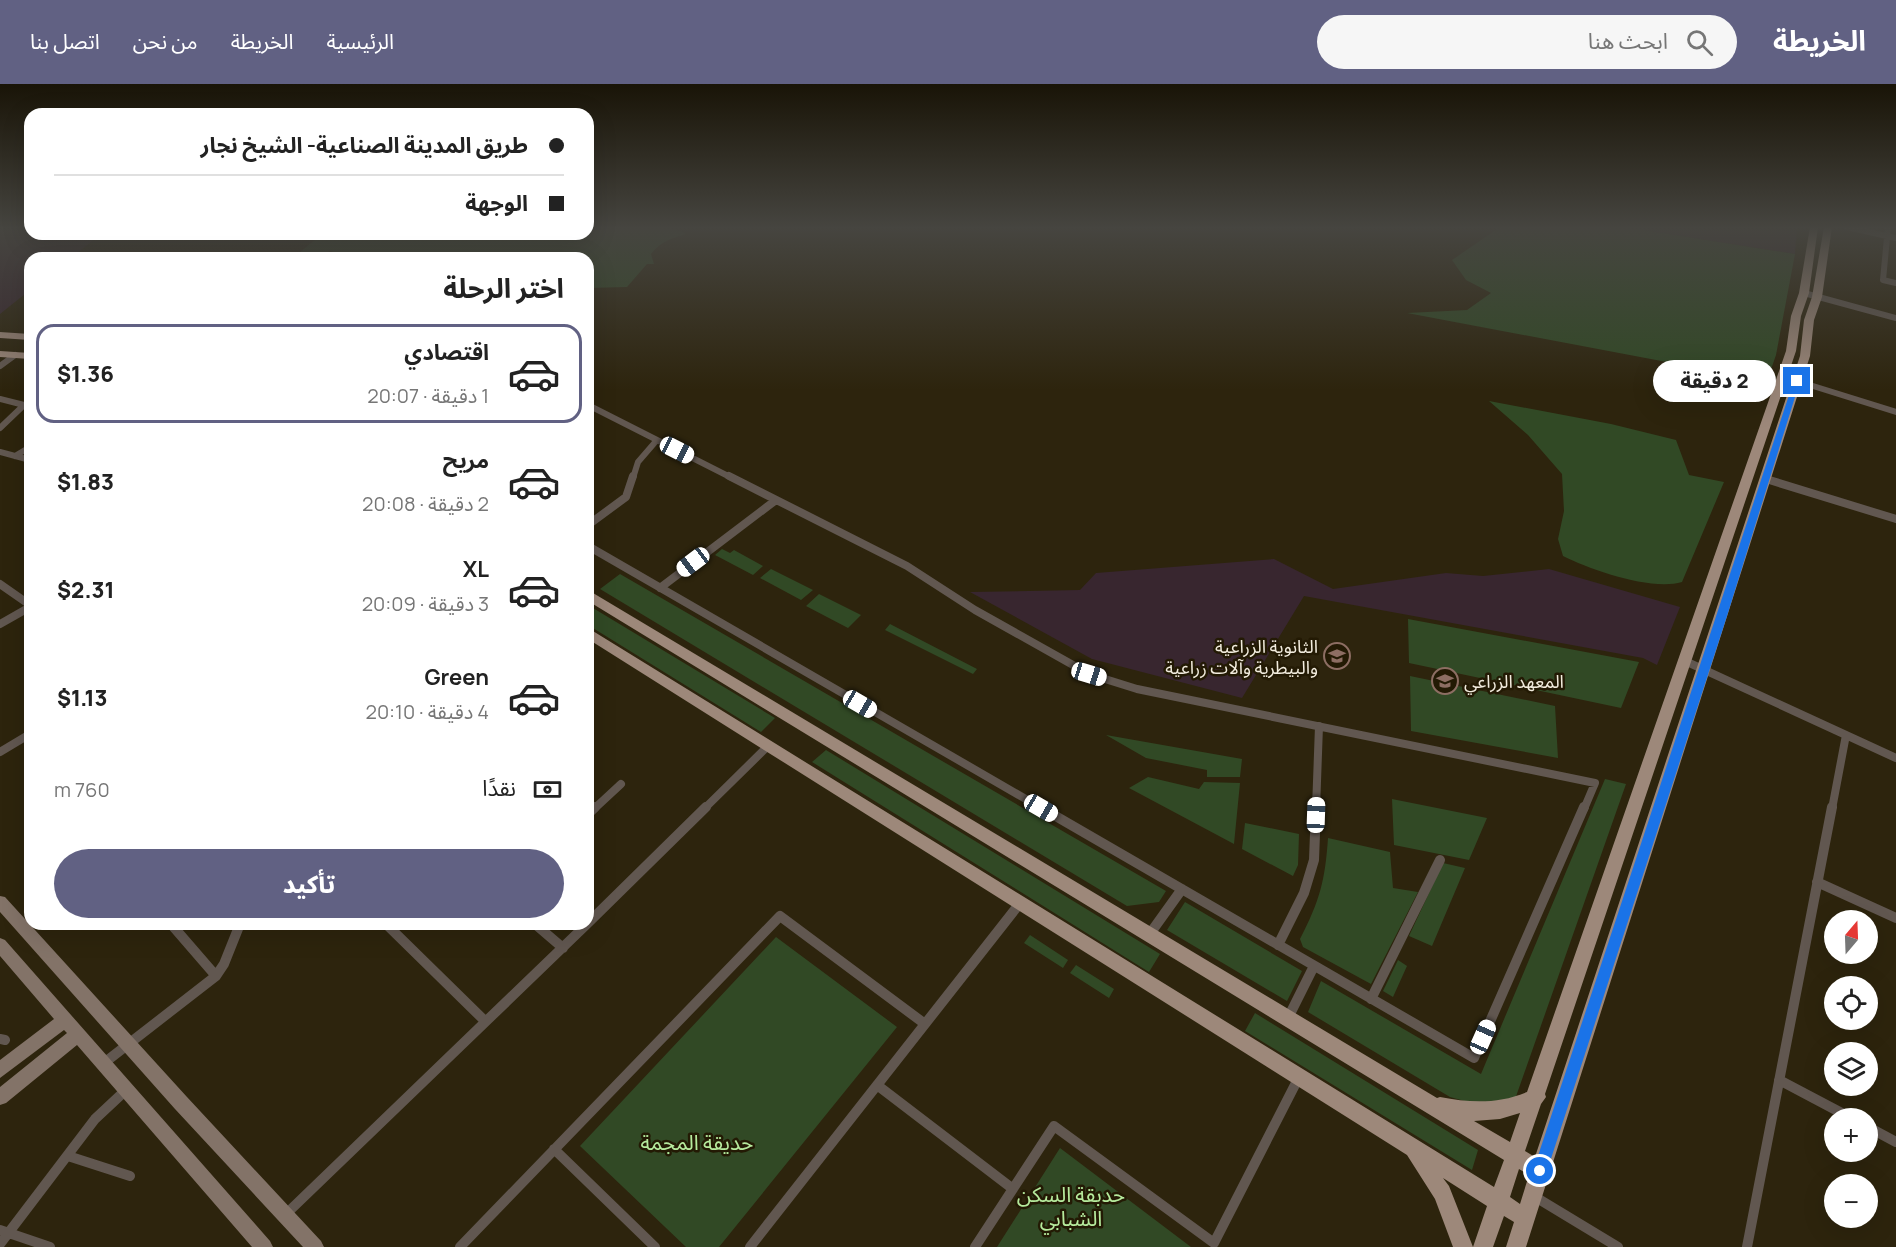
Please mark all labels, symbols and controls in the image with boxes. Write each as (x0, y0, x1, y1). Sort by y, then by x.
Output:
search box (1317, 15, 1737, 69)
text: الخريطة (1773, 21, 1866, 59)
text: ابحث هنا (1588, 26, 1668, 56)
icon: search (1683, 26, 1716, 59)
text: اتصل بنا (30, 27, 100, 55)
text: من نحن (133, 27, 198, 55)
text: الخريطة (231, 27, 294, 55)
text: الرئيسية (327, 27, 394, 55)
text: طريق المدينة الصناعية- الشيخ نجار (200, 130, 528, 160)
text: الوجهة (465, 188, 528, 218)
text: اختر الرحلة (443, 269, 564, 306)
text: اقتصادي (404, 337, 489, 367)
icon: car (507, 347, 561, 401)
text: $1.36 (57, 359, 114, 389)
callout: 2 دقيقة (1653, 360, 1776, 402)
text: 2 دقيقة (1680, 367, 1749, 394)
route end (1783, 367, 1810, 394)
text: 1 دقيقة · 20:07 (367, 382, 489, 409)
car (657, 434, 697, 466)
text: مريح (443, 445, 489, 475)
icon: car (507, 455, 561, 509)
text: $1.83 (57, 467, 114, 497)
text: 2 دقيقة · 20:08 (362, 490, 489, 517)
car (673, 544, 713, 580)
text: XL (463, 554, 489, 584)
icon: car (507, 563, 561, 617)
text: $2.31 (57, 575, 114, 605)
text: 3 دقيقة · 20:09 (362, 590, 489, 617)
place label: الثانوية الزراعية والبيطرية وآلات زراعية (1165, 634, 1318, 679)
school or university icon: الثانوية الزراعية والبيطرية وآلات زراعية (1322, 641, 1352, 671)
car (1069, 660, 1109, 688)
text: Green (424, 662, 489, 692)
school or university icon: المعهد الزراعي (1430, 666, 1460, 696)
place label: المعهد الزراعي (1464, 669, 1564, 695)
icon: car (507, 671, 561, 725)
text: $1.13 (57, 683, 108, 713)
car (840, 687, 880, 721)
text: 4 دقيقة · 20:10 (366, 698, 489, 725)
text: نقدًا (482, 773, 516, 803)
icon: cash (531, 773, 564, 806)
text: 760 m (54, 776, 110, 803)
car (1021, 791, 1061, 825)
car (1306, 797, 1326, 833)
button: تأكيد (54, 849, 564, 918)
north arrow (1824, 910, 1878, 964)
map controls (1824, 910, 1878, 1228)
button: locate (1824, 976, 1878, 1030)
car (1467, 1017, 1499, 1057)
button: layers (1824, 1042, 1878, 1096)
button: + (1824, 1108, 1878, 1162)
park label: حديقة المجمة (641, 1128, 753, 1156)
route start (1526, 1157, 1553, 1184)
button: − (1824, 1174, 1878, 1228)
park label: حدبقة السكن الشبابي (1017, 1180, 1125, 1235)

